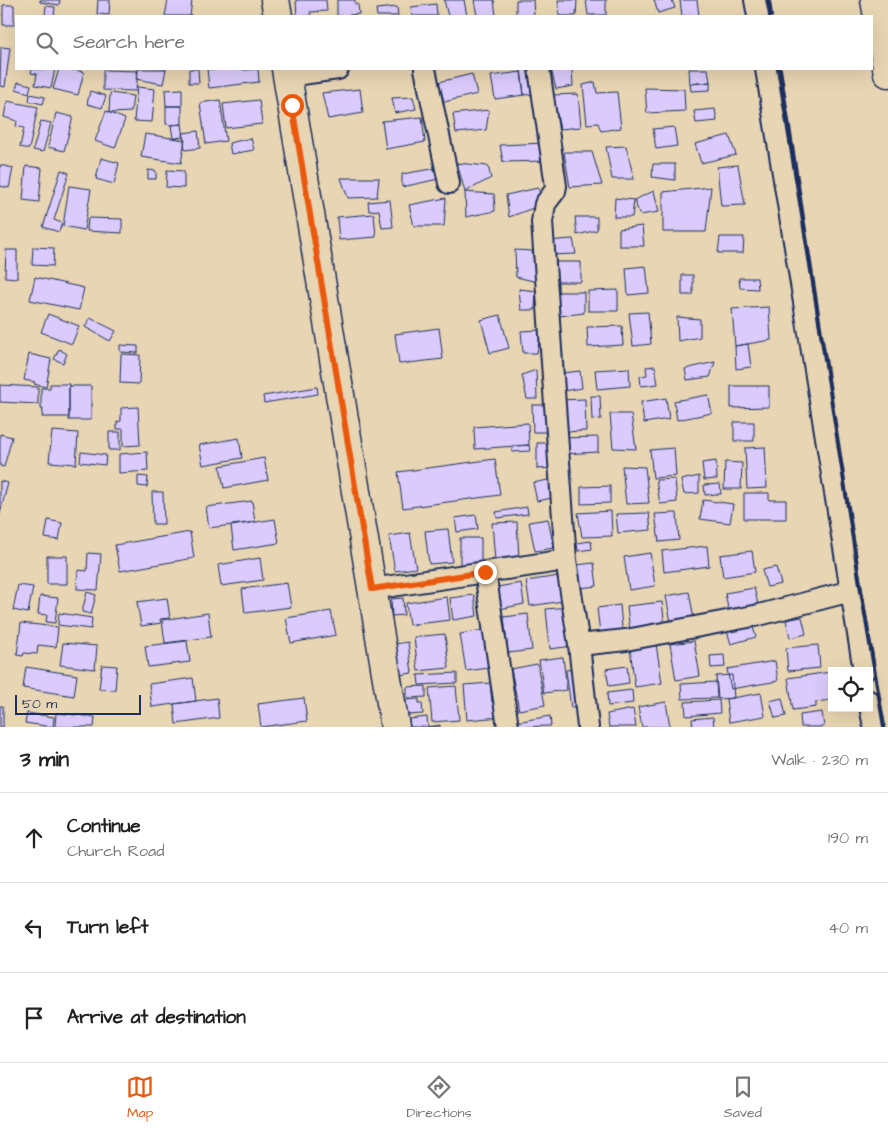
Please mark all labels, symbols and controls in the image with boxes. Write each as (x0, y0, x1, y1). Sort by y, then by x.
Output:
search box (15, 15, 873, 70)
icon: search (33, 29, 61, 57)
text: Search here (73, 29, 185, 56)
route start (281, 94, 304, 117)
route end (474, 561, 497, 584)
map controls (828, 667, 873, 712)
button: locate (828, 667, 873, 712)
scale bar (15, 692, 141, 715)
text: 50 m (22, 694, 57, 714)
text: 3 min (20, 745, 69, 774)
text: Walk · 230 m (771, 749, 868, 771)
text: Continue (67, 813, 141, 840)
icon: ahead (20, 824, 48, 852)
text: 190 m (828, 827, 868, 849)
text: Church Road (67, 840, 164, 862)
icon: left (20, 914, 48, 942)
text: Turn left (67, 914, 148, 941)
text: 40 m (828, 917, 868, 939)
icon: arrive (20, 1004, 48, 1032)
text: Arrive at destination (67, 1004, 246, 1031)
tab: Map (126, 1073, 154, 1123)
tab: Directions (406, 1073, 471, 1123)
tab: Saved (724, 1073, 762, 1123)

